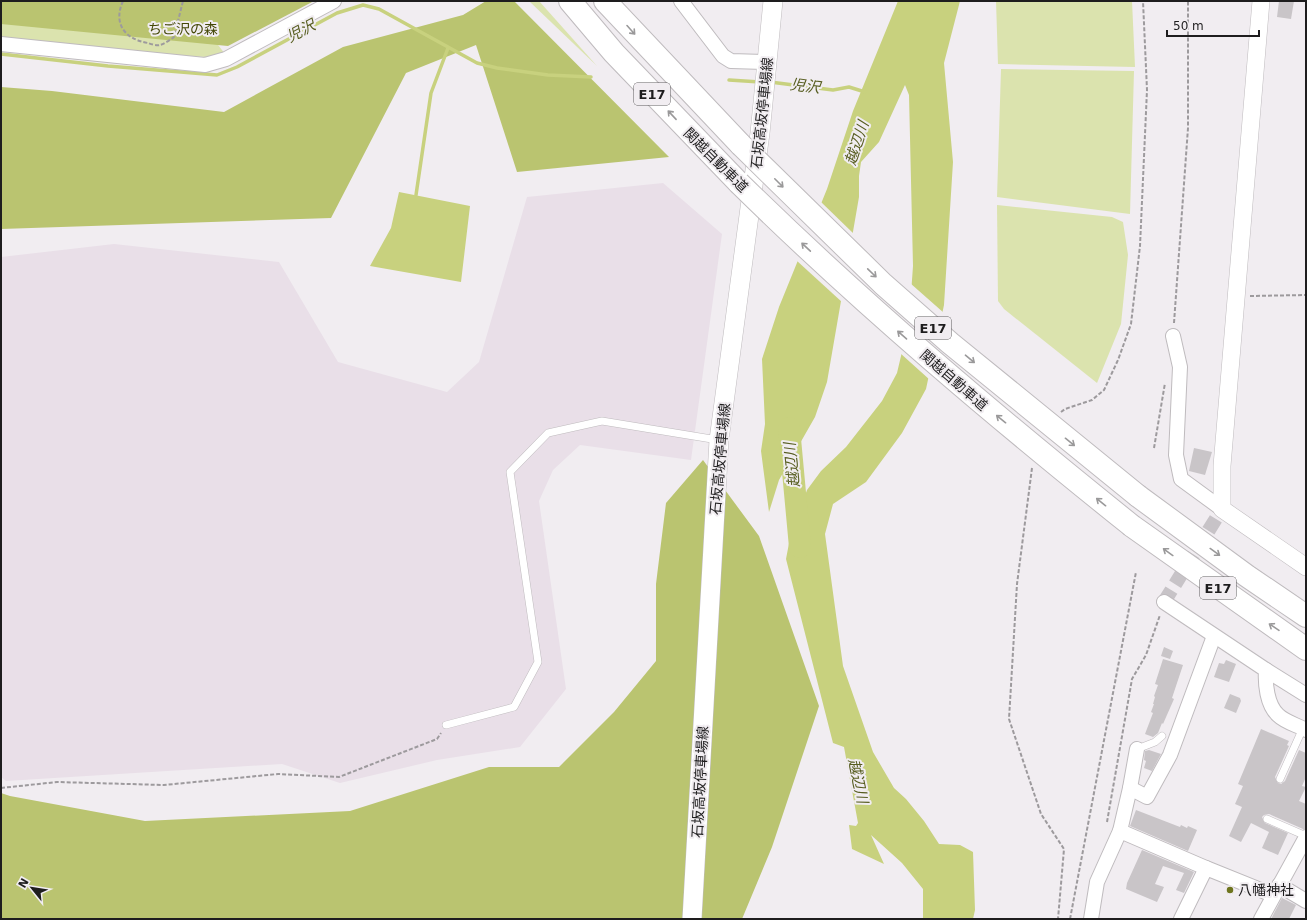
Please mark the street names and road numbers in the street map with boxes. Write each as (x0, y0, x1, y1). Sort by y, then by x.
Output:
street label: 石坂高坂停車場線 (748, 56, 776, 170)
road number: E17 (634, 83, 670, 105)
street label: 関越自動車道 (681, 125, 751, 195)
road number: E17 (915, 317, 951, 339)
street label: 関越自動車道 (917, 346, 991, 414)
street label: 石坂高坂停車場線 (707, 403, 733, 515)
road number: E17 (1200, 577, 1236, 599)
street label: 石坂高坂停車場線 (689, 726, 711, 838)

